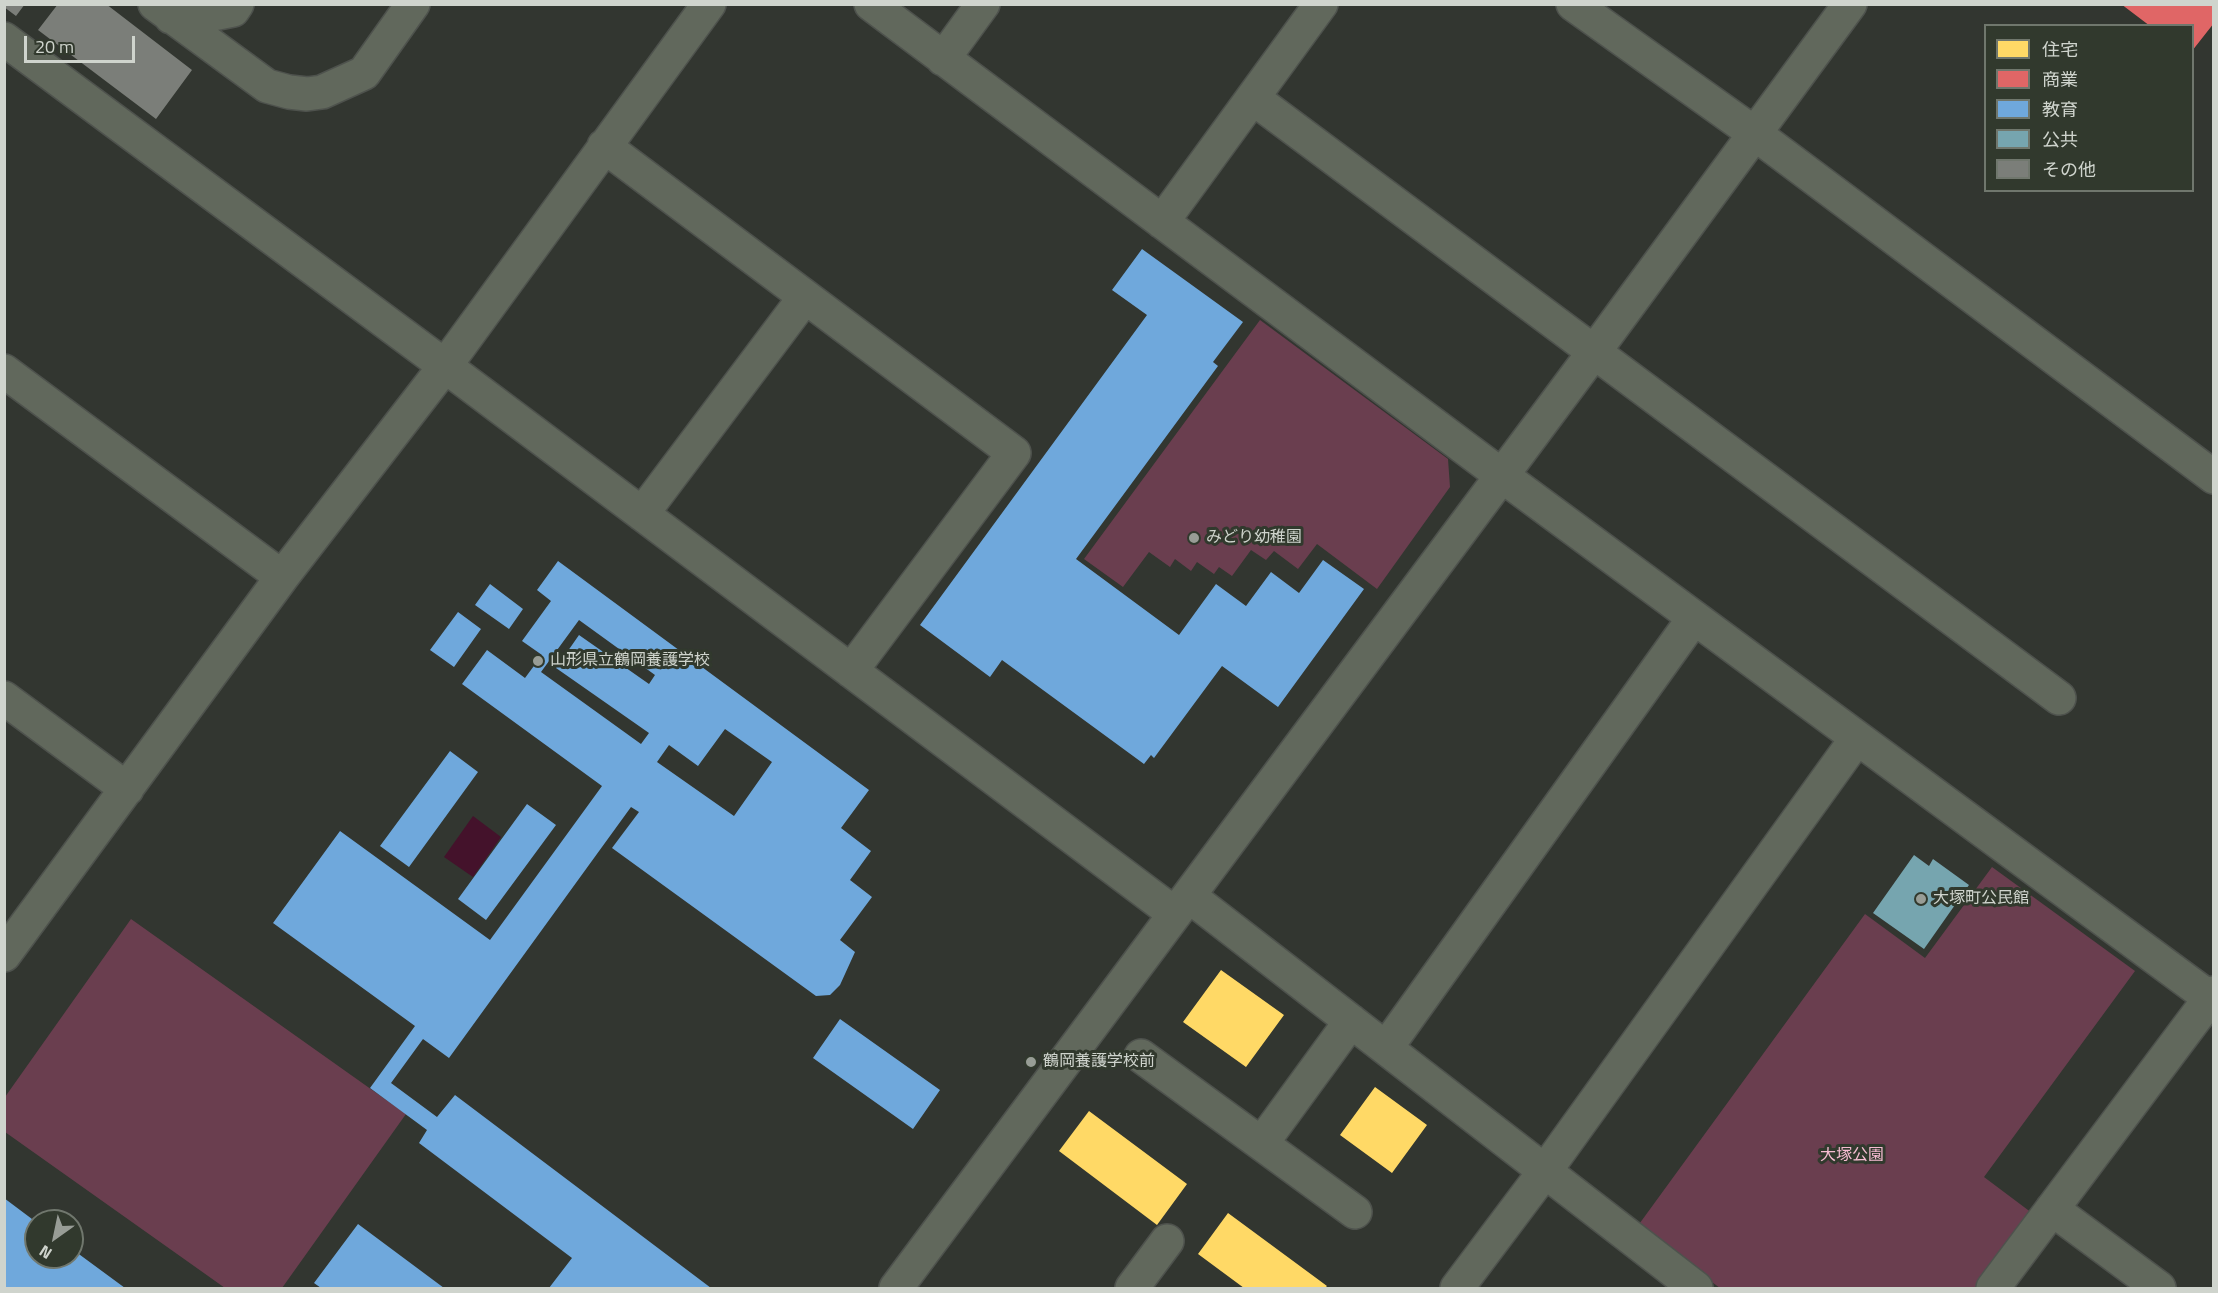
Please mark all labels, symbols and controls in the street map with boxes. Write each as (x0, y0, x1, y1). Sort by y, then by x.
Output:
scale bar (27, 24, 138, 62)
legend (1984, 24, 2194, 192)
text: 20 m (35, 33, 74, 60)
text: 住宅 (2042, 36, 2078, 63)
text: 商業 (2042, 66, 2078, 93)
text: 教育 (2042, 96, 2078, 123)
text: 公共 (2042, 126, 2078, 153)
text: その他 (2042, 156, 2096, 183)
place label: みどり幼稚園 (1206, 528, 1302, 548)
marker: みどり幼稚園 (1187, 531, 1201, 545)
place label: 山形県立鶴岡養護学校 (550, 651, 710, 671)
marker: 山形県立鶴岡養護学校 (531, 654, 545, 668)
place label: 大塚町公民館 (1933, 889, 2029, 909)
marker: 大塚町公民館 (1914, 892, 1928, 906)
place label: 鶴岡養護学校前 (1043, 1052, 1155, 1072)
marker: 鶴岡養護学校前 (1024, 1055, 1038, 1069)
park label: 大塚公園 (1820, 1146, 1884, 1166)
north arrow (24, 1209, 84, 1269)
text: N (34, 1239, 56, 1266)

